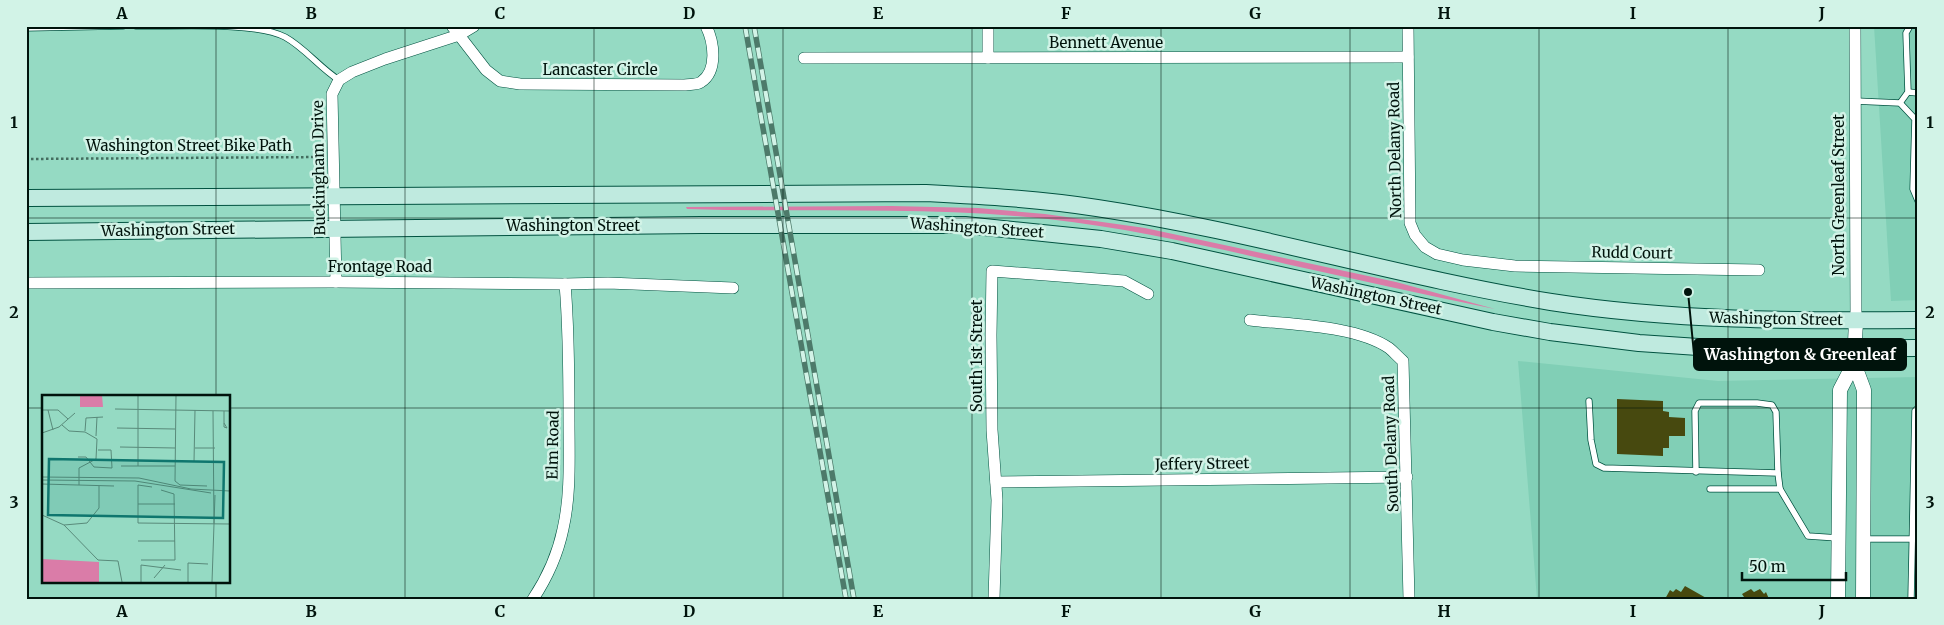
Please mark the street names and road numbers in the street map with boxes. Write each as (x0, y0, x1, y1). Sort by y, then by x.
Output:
street label: Bennett Avenue (1049, 33, 1163, 52)
street label: Lancaster Circle (542, 60, 658, 79)
street label: North Delany Road (1384, 82, 1405, 218)
street label: Buckingham Drive (308, 100, 329, 236)
street label: North Greenleaf Street (1829, 114, 1848, 276)
street label: Washington Street Bike Path (85, 136, 292, 155)
street label: Washington Street (909, 213, 1045, 242)
street label: Washington Street (505, 216, 640, 235)
street label: Washington Street (100, 219, 235, 240)
street label: Rudd Court (1591, 242, 1673, 263)
street label: Frontage Road (328, 257, 432, 276)
street label: Washington Street (1308, 272, 1444, 319)
street label: South 1st Street (967, 299, 986, 412)
street label: Washington Street (1708, 308, 1843, 329)
street label: South Delany Road (1379, 375, 1402, 513)
street label: Elm Road (542, 410, 563, 480)
street label: Jeffery Street (1154, 453, 1249, 474)

